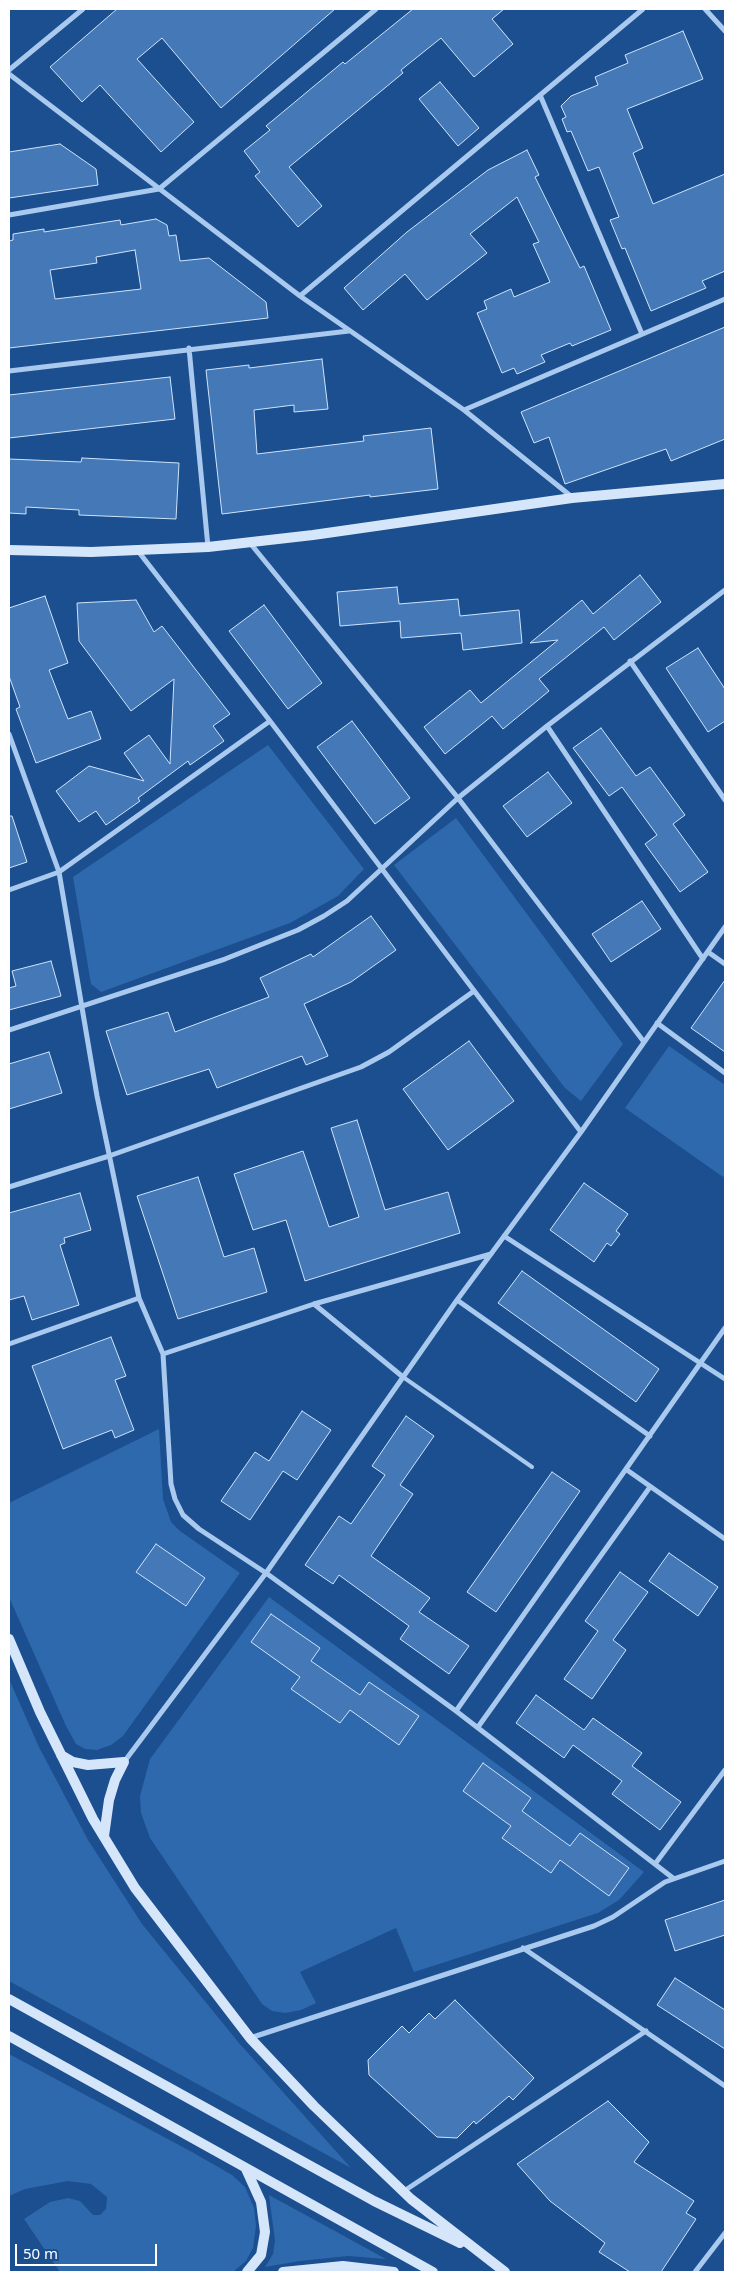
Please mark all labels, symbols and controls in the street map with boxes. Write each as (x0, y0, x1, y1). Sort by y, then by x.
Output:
scale bar (18, 2234, 160, 2266)
text: 50 m (23, 2243, 58, 2263)

